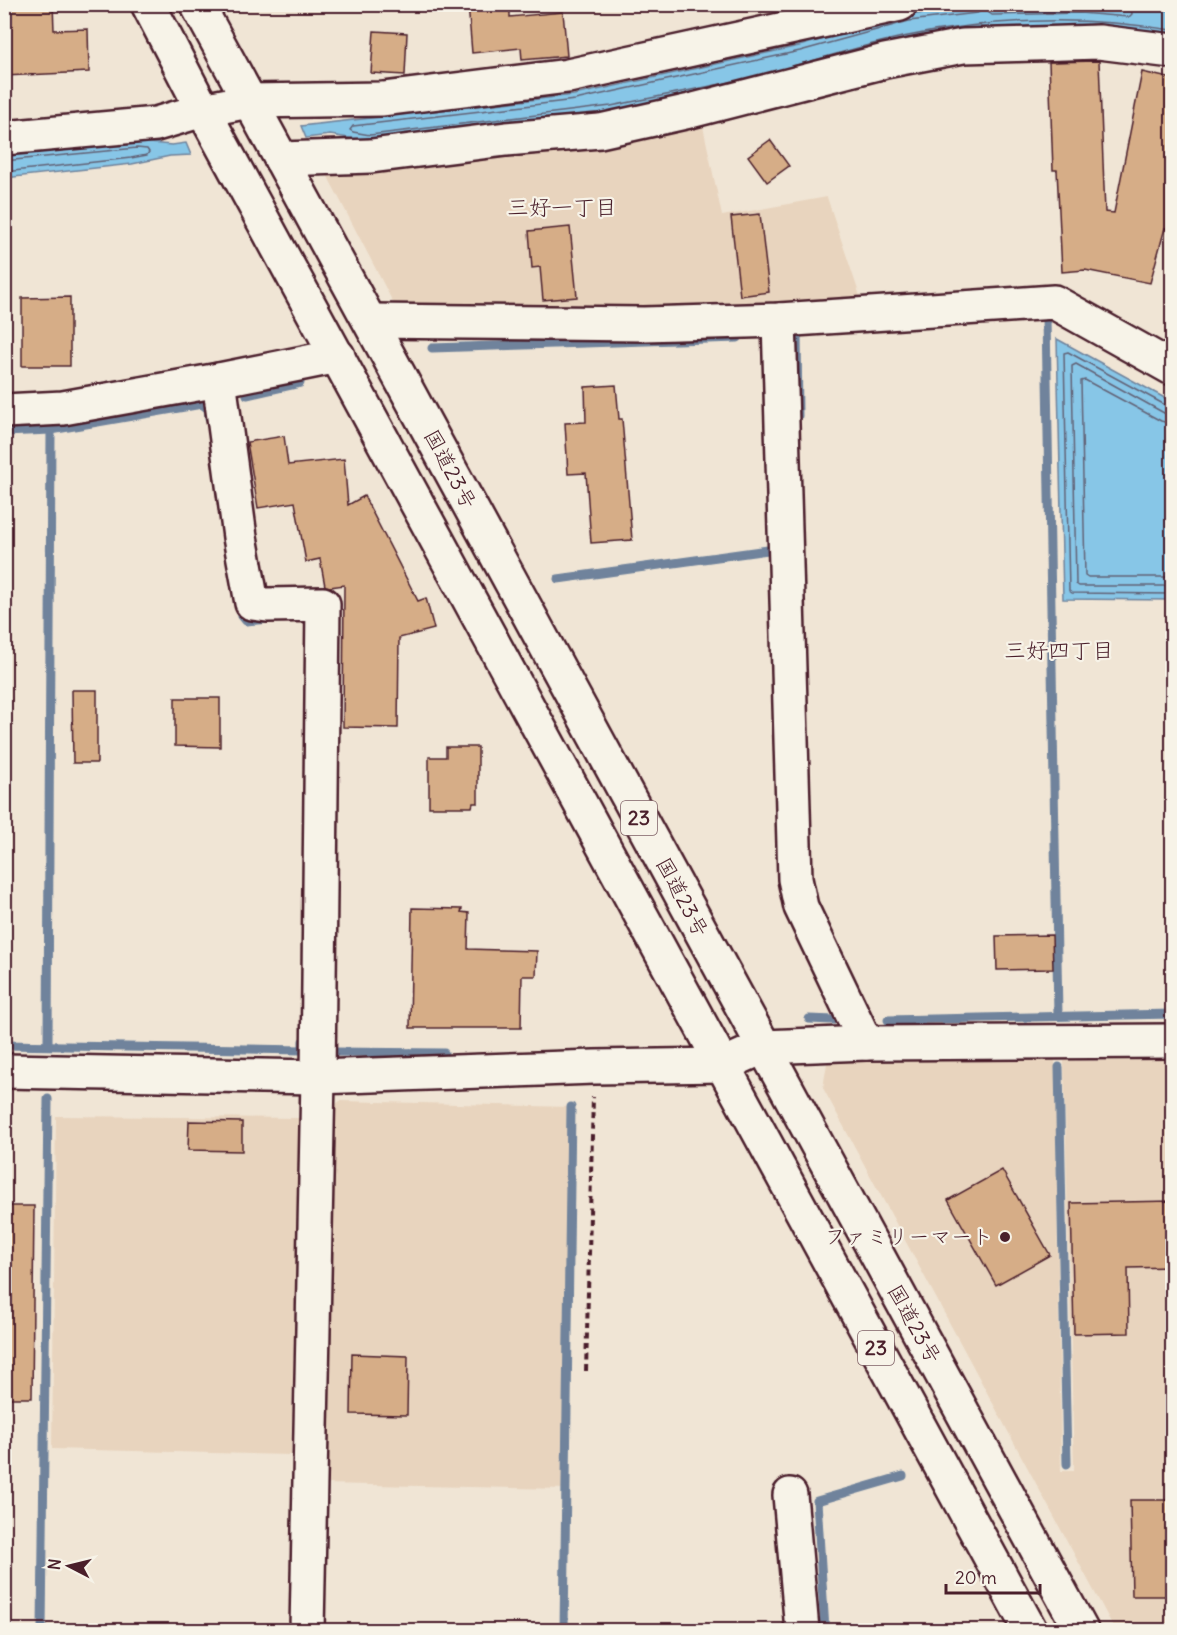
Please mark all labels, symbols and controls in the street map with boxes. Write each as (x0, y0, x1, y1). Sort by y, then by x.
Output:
district label: 三好一丁目 (507, 193, 617, 221)
street label: 国道23号 (418, 424, 483, 513)
district label: 三好四丁目 (1004, 636, 1114, 664)
road number: 23 (621, 801, 657, 835)
street label: 国道23号 (650, 852, 715, 941)
place label: ファミリーマート (825, 1223, 993, 1250)
marker: ファミリーマート (998, 1230, 1012, 1244)
street label: 国道23号 (882, 1279, 947, 1368)
road number: 23 (858, 1331, 894, 1365)
north arrow (39, 1536, 99, 1596)
text: N (44, 1557, 65, 1571)
scale bar (946, 1557, 1040, 1595)
text: 20 m (955, 1566, 997, 1589)

